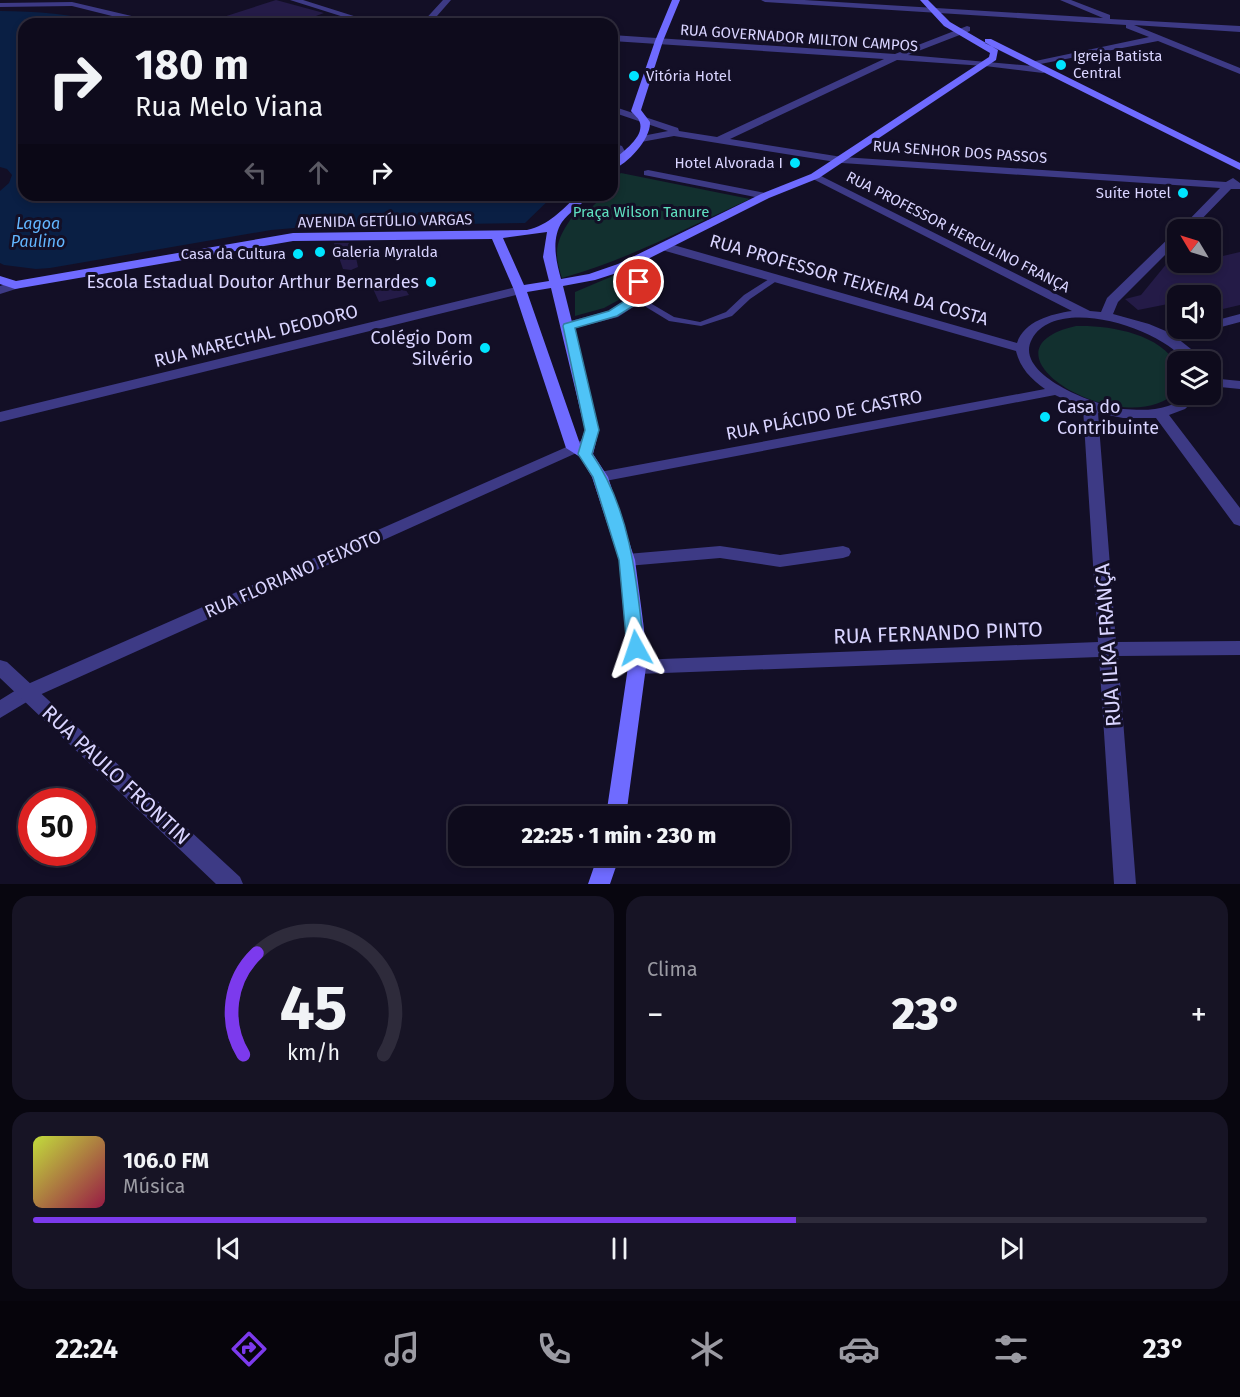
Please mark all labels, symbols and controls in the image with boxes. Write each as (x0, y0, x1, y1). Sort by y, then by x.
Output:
street label: RUA GOVERNADOR MILTON CAMPOS (679, 21, 919, 55)
text: 180 m (135, 40, 249, 90)
icon: right (36, 42, 114, 120)
place label: Igreja Batista Central (1073, 47, 1162, 82)
marker: Igreja Batista Central (1054, 58, 1068, 72)
place label: Vitória Hotel (646, 67, 732, 85)
marker: Vitória Hotel (627, 69, 641, 83)
text: Rua Melo Viana (135, 91, 323, 123)
street label: RUA SENHOR DOS PASSOS (872, 137, 1048, 167)
place label: Hotel Alvorada I (674, 154, 783, 172)
icon: left (239, 156, 272, 189)
icon: ahead (302, 156, 335, 189)
icon: right (365, 156, 398, 189)
marker: Hotel Alvorada I (788, 156, 802, 170)
street label: RUA PROFESSOR HERCULINO FRANÇA (843, 168, 1073, 297)
place label: Suíte Hotel (1096, 184, 1172, 202)
marker: Suíte Hotel (1176, 186, 1190, 200)
park label: Praça Wilson Tanure (573, 203, 709, 221)
street label: AVENIDA GETÚLIO VARGAS (297, 210, 473, 232)
water label: Lagoa Paulino (11, 214, 65, 251)
north arrow (1167, 219, 1221, 273)
map controls (1167, 219, 1221, 405)
street label: RUA PROFESSOR TEIXEIRA DA COSTA (707, 230, 991, 331)
place label: Galeria Myralda (332, 243, 438, 261)
place label: Casa da Cultura (181, 245, 286, 263)
marker: Galeria Myralda (313, 245, 327, 259)
marker: Casa da Cultura (291, 247, 305, 261)
pin (613, 256, 664, 307)
icon: arrive (622, 265, 655, 298)
place label: Escola Estadual Doutor Arthur Bernardes (87, 271, 419, 293)
marker: Escola Estadual Doutor Arthur Bernardes (424, 275, 438, 289)
button: sound (1167, 285, 1221, 339)
street label: RUA MARECHAL DEODORO (152, 300, 360, 372)
place label: Colégio Dom Silvério (371, 327, 473, 370)
marker: Colégio Dom Silvério (478, 341, 492, 355)
button: layers (1167, 351, 1221, 405)
street label: RUA PLÁCIDO DE CASTRO (724, 384, 924, 445)
place label: Casa do Contribuinte (1057, 396, 1159, 439)
marker: Casa do Contribuinte (1038, 410, 1052, 424)
street label: RUA FLORIANO PEIXOTO (201, 525, 385, 623)
street label: RUA ILKA FRANÇA (1089, 562, 1127, 728)
position arrow (604, 616, 668, 680)
street label: RUA FERNANDO PINTO (833, 616, 1043, 650)
street label: RUA PAULO FRONTIN (36, 700, 196, 850)
speed limit sign: 50 (18, 788, 96, 866)
text: 22:25 · 1 min · 230 m (522, 822, 716, 849)
text: Clima (647, 957, 698, 981)
text: 45 (279, 971, 347, 1046)
text: 23° (892, 987, 962, 1041)
text: − (647, 995, 664, 1035)
text: + (1191, 995, 1207, 1035)
text: km/h (286, 1040, 340, 1066)
text: 106.0 FM (123, 1147, 209, 1174)
text: Música (123, 1174, 185, 1198)
icon: previous (212, 1232, 245, 1265)
icon: pause (603, 1232, 636, 1265)
icon: next (995, 1232, 1028, 1265)
icon: directions (228, 1328, 270, 1370)
icon: music (381, 1328, 423, 1370)
icon: phone (533, 1328, 575, 1370)
icon: climate (686, 1328, 728, 1370)
icon: car (838, 1328, 880, 1370)
icon: filters (990, 1328, 1032, 1370)
text: 22:24 (55, 1333, 118, 1365)
text: 23° (1143, 1333, 1185, 1365)

